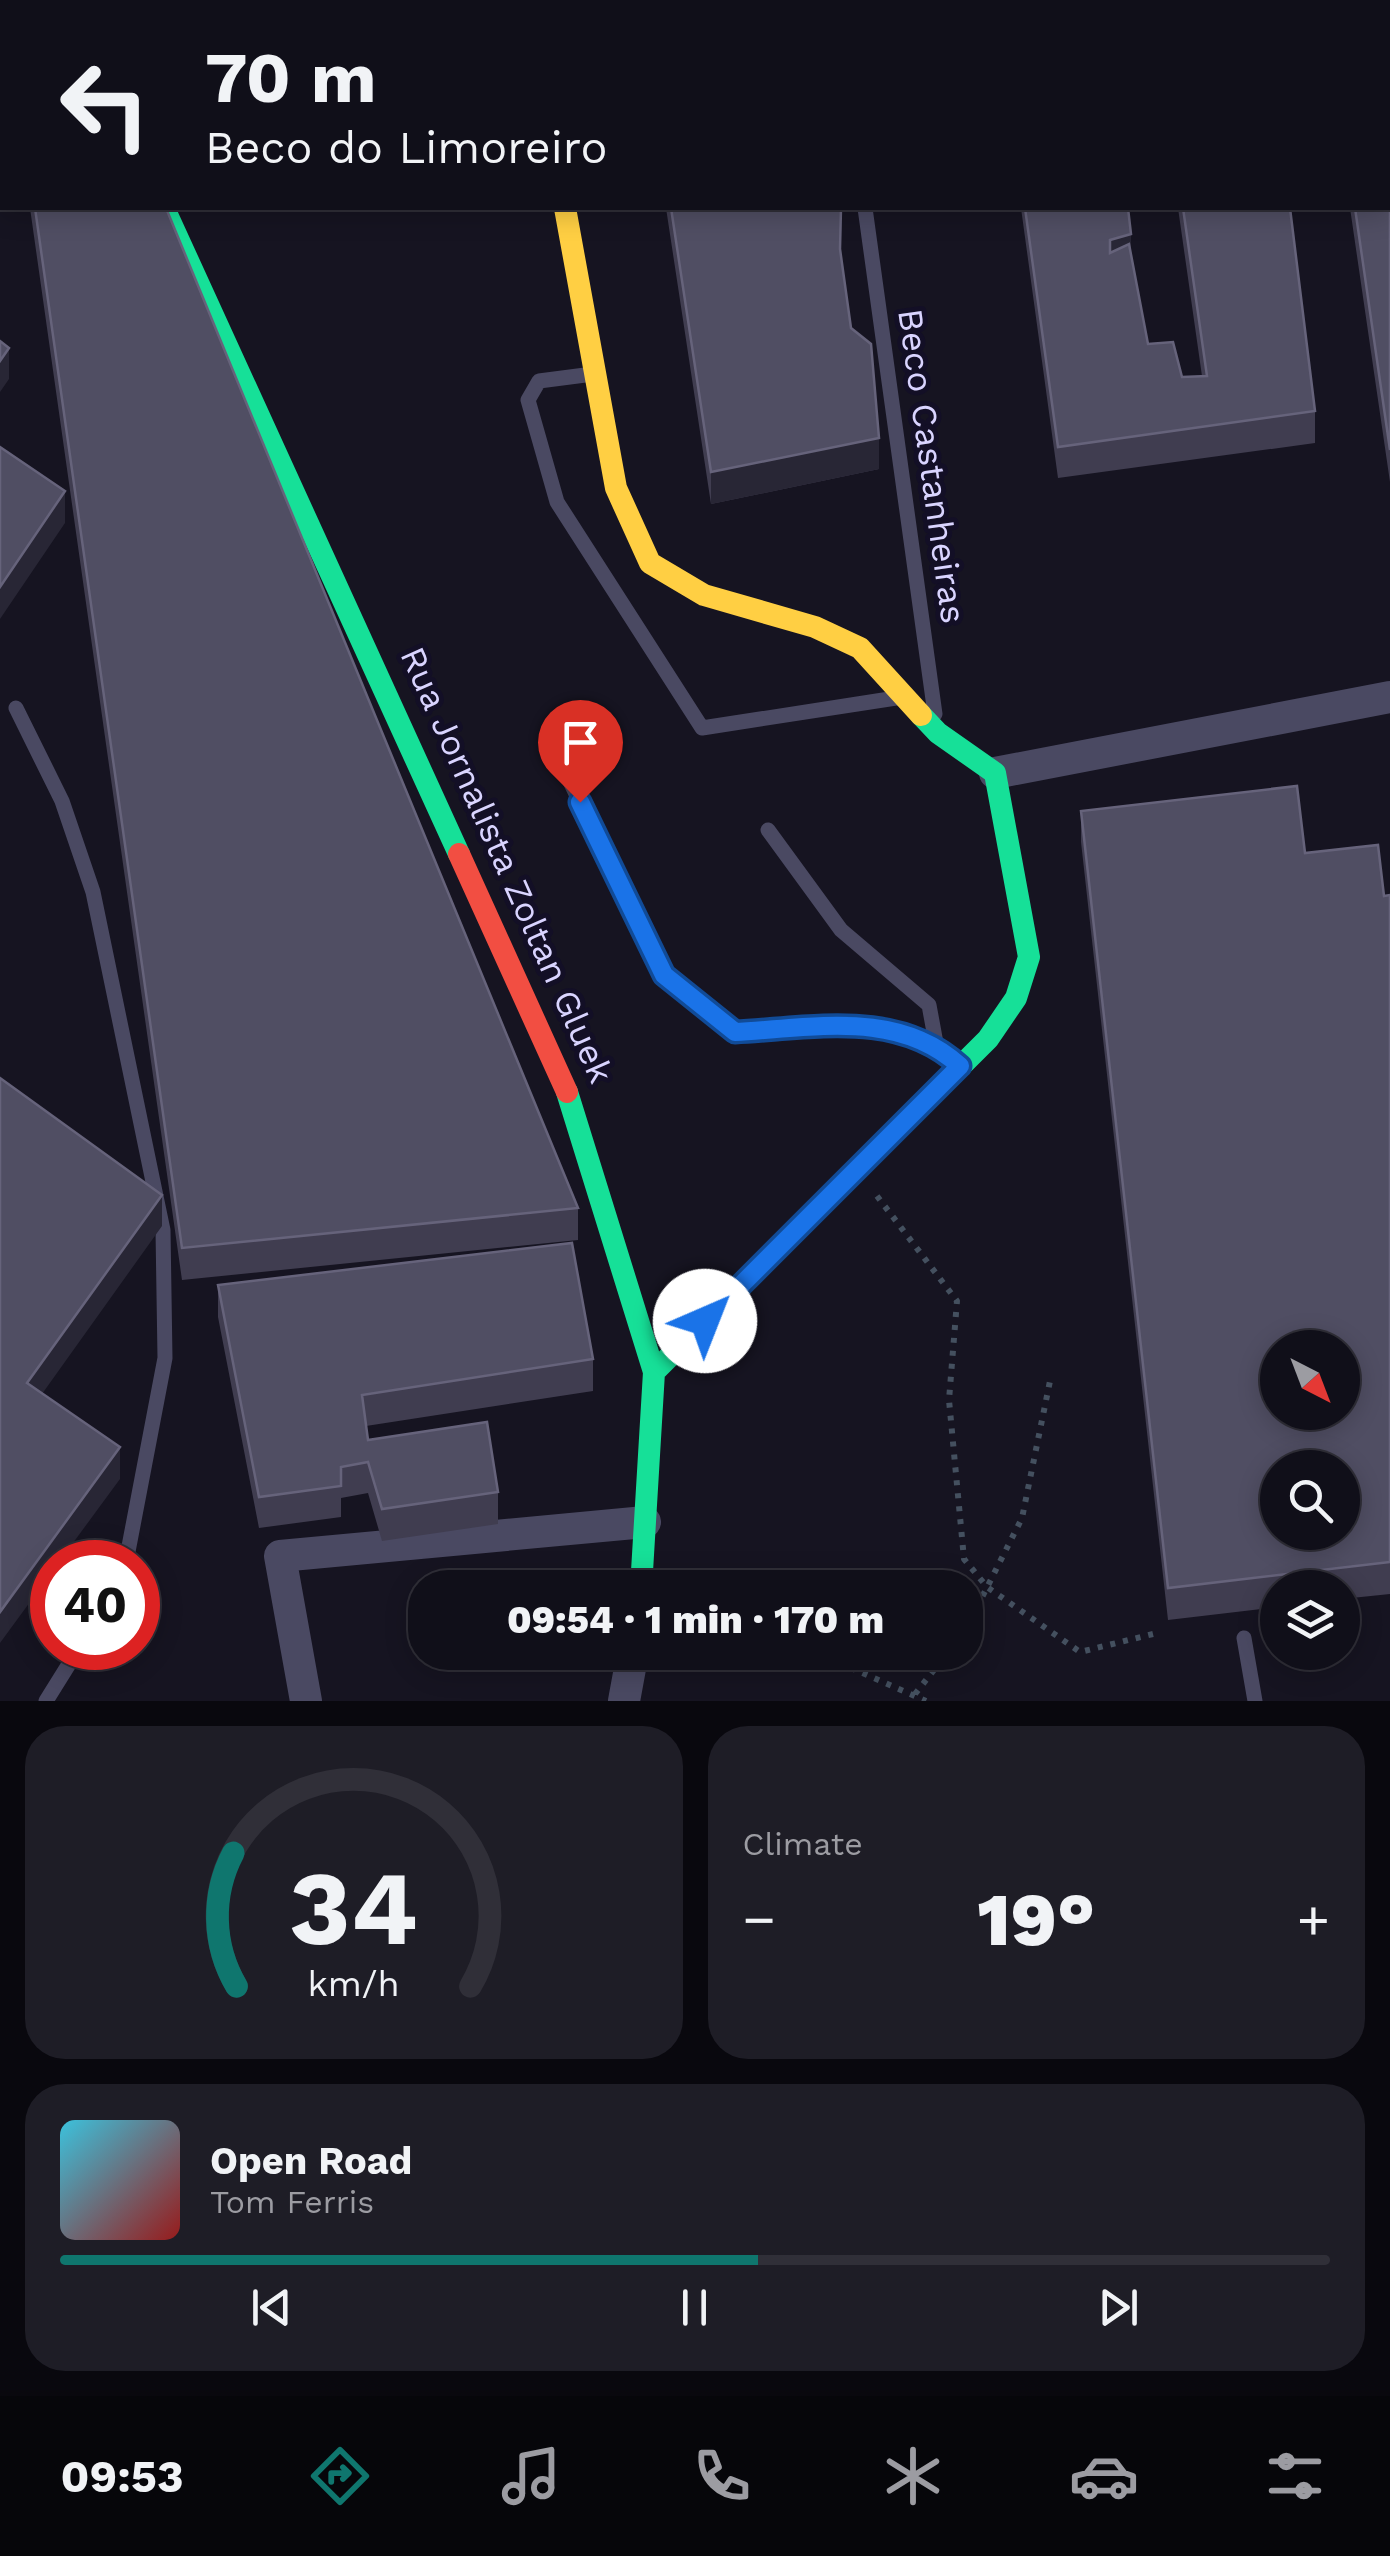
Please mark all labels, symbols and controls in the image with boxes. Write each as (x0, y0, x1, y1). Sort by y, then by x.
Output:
text: 70 m (205, 37, 377, 119)
icon: left (40, 40, 170, 170)
text: Beco do Limoreiro (205, 121, 607, 174)
street label: Beco Castanheiras (889, 306, 975, 626)
street label: Rua Jornalista Zoltan Gluek (392, 640, 622, 1090)
pin (538, 700, 623, 803)
icon: arrive (553, 715, 608, 770)
position arrow (653, 1269, 757, 1373)
north arrow (1260, 1330, 1360, 1430)
map controls (1260, 1330, 1360, 1670)
button: search (1260, 1450, 1360, 1550)
speed limit sign: 40 (30, 1540, 160, 1670)
button: layers (1260, 1570, 1360, 1670)
text: 09:54 · 1 min · 170 m (507, 1598, 884, 1642)
text: Climate (743, 1825, 863, 1863)
text: 34 (289, 1847, 418, 1969)
text: 19° (977, 1875, 1095, 1963)
text: − (743, 1887, 776, 1951)
text: + (1297, 1887, 1330, 1951)
text: km/h (308, 1963, 400, 2005)
text: Open Road (210, 2139, 412, 2183)
text: Tom Ferris (210, 2183, 374, 2221)
icon: previous (244, 2280, 299, 2335)
icon: pause (667, 2280, 722, 2335)
icon: next (1091, 2280, 1146, 2335)
icon: directions (305, 2441, 375, 2511)
icon: music (496, 2441, 566, 2511)
icon: phone (687, 2441, 757, 2511)
icon: climate (878, 2441, 948, 2511)
icon: car (1069, 2441, 1139, 2511)
icon: filters (1260, 2441, 1330, 2511)
text: 09:53 (60, 2450, 184, 2503)

